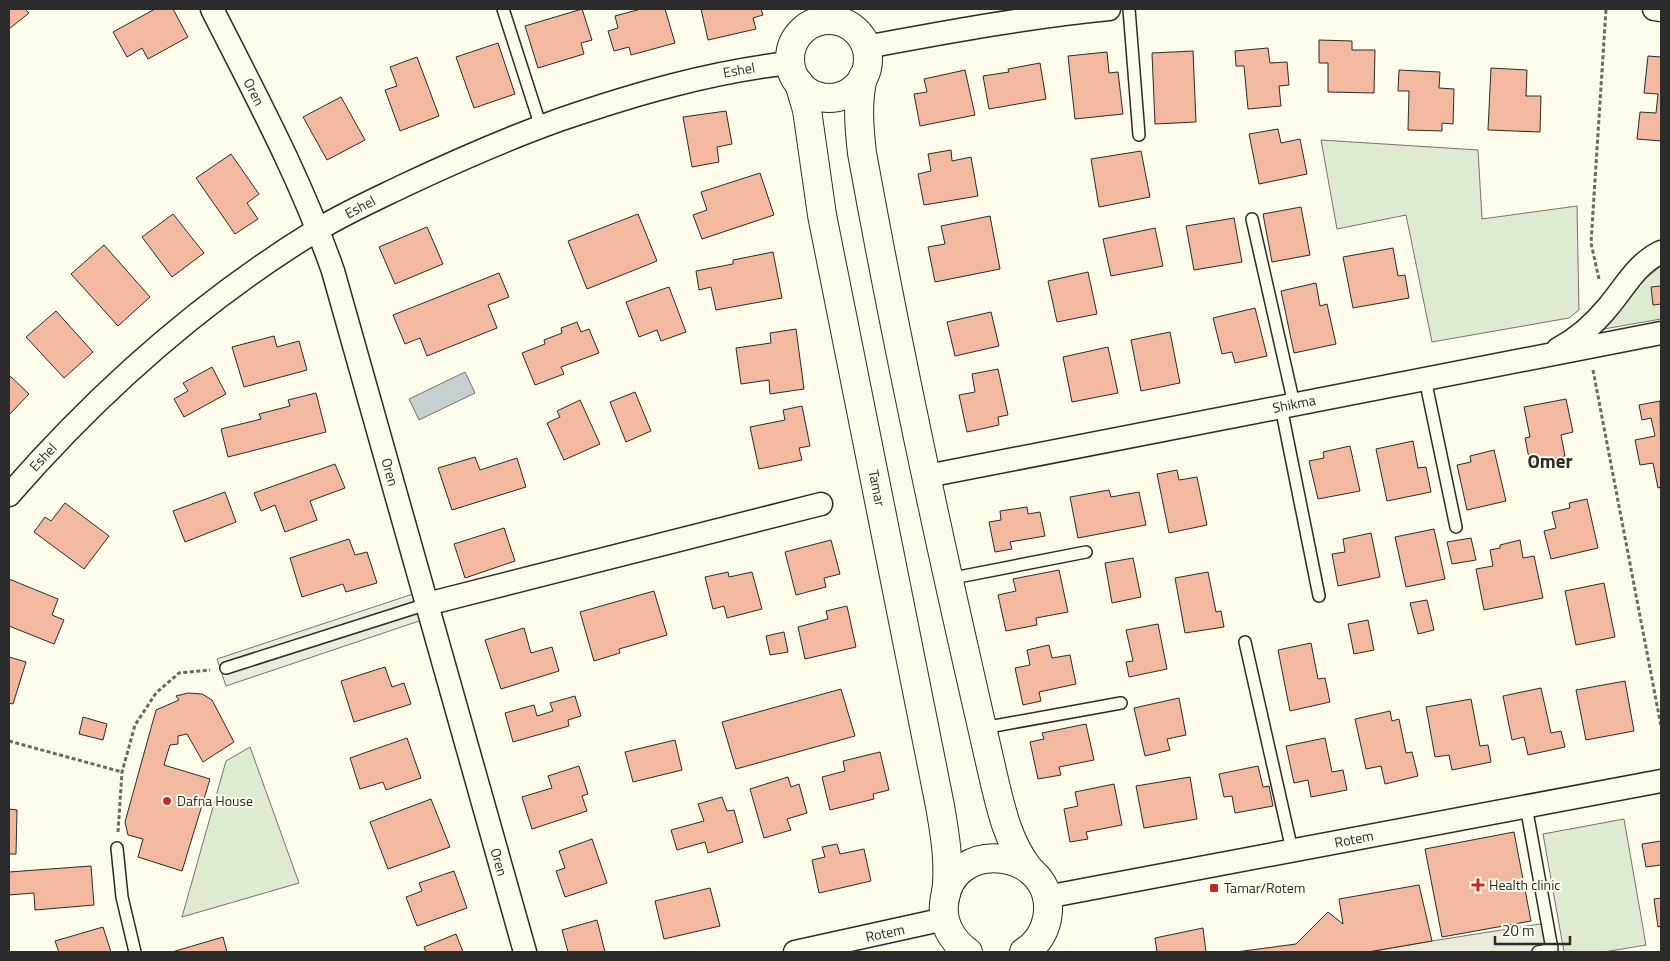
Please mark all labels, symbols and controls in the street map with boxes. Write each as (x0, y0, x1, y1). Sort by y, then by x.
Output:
street label: Eshel (721, 56, 757, 83)
street label: Oren (239, 74, 270, 109)
street label: Eshel (341, 190, 379, 223)
street label: Shikma (1270, 389, 1317, 418)
street label: Eshel (24, 438, 61, 476)
district label: Omer (1527, 446, 1573, 475)
street label: Oren (376, 455, 405, 488)
street label: Tamar (864, 468, 891, 508)
place label: Dafna House (177, 790, 253, 811)
marker: Dafna House (161, 795, 173, 807)
street label: Rotem (1332, 824, 1375, 853)
street label: Oren (485, 845, 514, 878)
place label: Health clinic (1489, 874, 1560, 895)
place label: Tamar/Rotem (1224, 877, 1306, 898)
marker: Health clinic (1471, 878, 1485, 892)
marker: Tamar/Rotem (1208, 882, 1220, 894)
scale bar (1495, 914, 1570, 946)
street label: Rotem (863, 918, 906, 947)
text: 20 m (1502, 919, 1535, 942)

